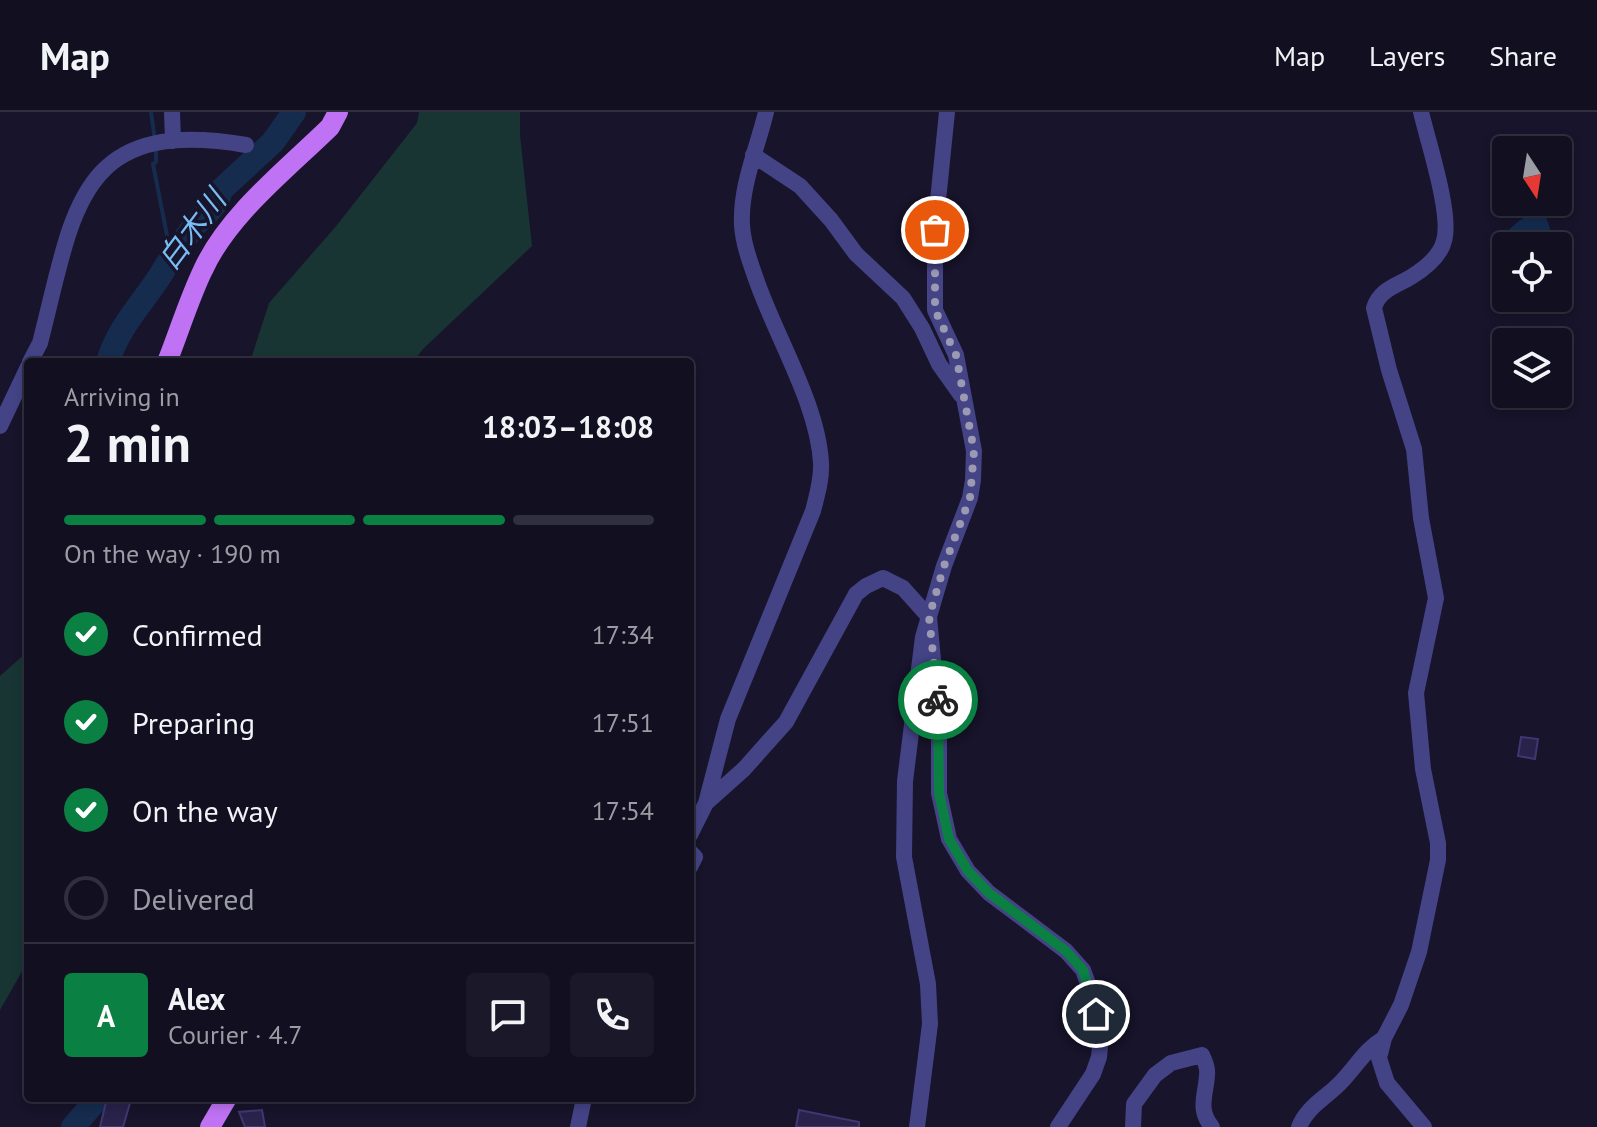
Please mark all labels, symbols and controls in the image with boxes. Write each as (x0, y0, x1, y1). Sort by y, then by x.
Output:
text: Map (40, 31, 110, 80)
text: Map (1274, 37, 1325, 74)
text: Layers (1369, 37, 1445, 74)
text: Share (1489, 37, 1557, 74)
north arrow (1492, 136, 1572, 216)
map controls (1492, 136, 1572, 408)
water label: 白木川 (148, 179, 235, 277)
pin (901, 196, 969, 264)
icon: bag (913, 208, 957, 252)
button: locate (1492, 232, 1572, 312)
button: layers (1492, 328, 1572, 408)
text: Arriving in (64, 380, 180, 413)
text: 18:03–18:08 (482, 407, 654, 446)
text: 2 min (64, 409, 191, 476)
text: On the way · 190 m (64, 537, 281, 570)
icon: check (64, 612, 108, 656)
text: Confirmed (132, 615, 263, 654)
text: 17:34 (592, 618, 654, 651)
courier (898, 660, 978, 740)
icon: bike (916, 678, 960, 722)
icon: check (64, 700, 108, 744)
text: Preparing (132, 703, 255, 742)
text: 17:51 (592, 706, 654, 739)
icon: check (64, 788, 108, 832)
text: On the way (132, 791, 278, 830)
text: 17:54 (592, 794, 654, 827)
text: Delivered (132, 879, 255, 918)
button: chat (466, 973, 550, 1057)
button: phone (570, 973, 654, 1057)
text: Alex (168, 979, 225, 1018)
pin (1062, 980, 1130, 1048)
icon: home (1074, 992, 1118, 1036)
text: A (97, 996, 115, 1035)
text: Courier · 4.7 (168, 1018, 302, 1051)

